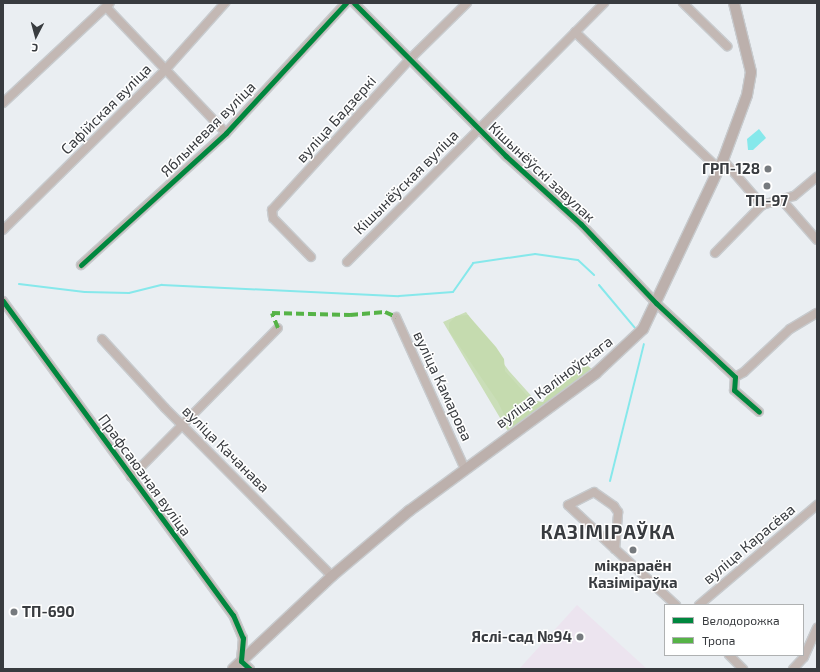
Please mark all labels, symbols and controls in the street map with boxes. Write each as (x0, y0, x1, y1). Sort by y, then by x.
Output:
north arrow (16, 16, 56, 56)
text: С (31, 42, 39, 55)
street label: Сафійская вуліца (57, 60, 155, 158)
street label: вуліца Бадзеркі (292, 72, 380, 166)
street label: Яблыневая вуліца (157, 78, 259, 180)
street label: Кішынёўскі завулак (485, 118, 599, 226)
street label: Кішынёўская вуліца (350, 126, 462, 238)
place label: ГРП-128 (702, 160, 760, 178)
marker: ГРП-128 (763, 164, 773, 174)
marker: ТП-97 (762, 181, 772, 191)
place label: ТП-97 (746, 192, 788, 210)
street label: вуліца Камарова (410, 328, 476, 444)
street label: вуліца Каліноўскага (492, 332, 616, 432)
street label: вуліца Качанава (179, 402, 273, 496)
street label: Прафсаюзная вуліца (95, 410, 195, 540)
street label: вуліца Карасёва (699, 500, 799, 588)
district label: КАЗІМІРАЎКА (541, 521, 675, 543)
marker: мікрараён Казіміраўка (628, 545, 638, 555)
place label: мікрараён Казіміраўка (588, 556, 678, 591)
place label: ТП-690 (22, 603, 75, 621)
legend (664, 604, 804, 656)
marker: ТП-690 (9, 607, 19, 617)
text: Велодорожка (702, 613, 780, 627)
place label: Яслі-сад №94 (472, 628, 572, 646)
marker: Яслі-сад №94 (575, 632, 585, 642)
text: Тропа (702, 633, 735, 647)

